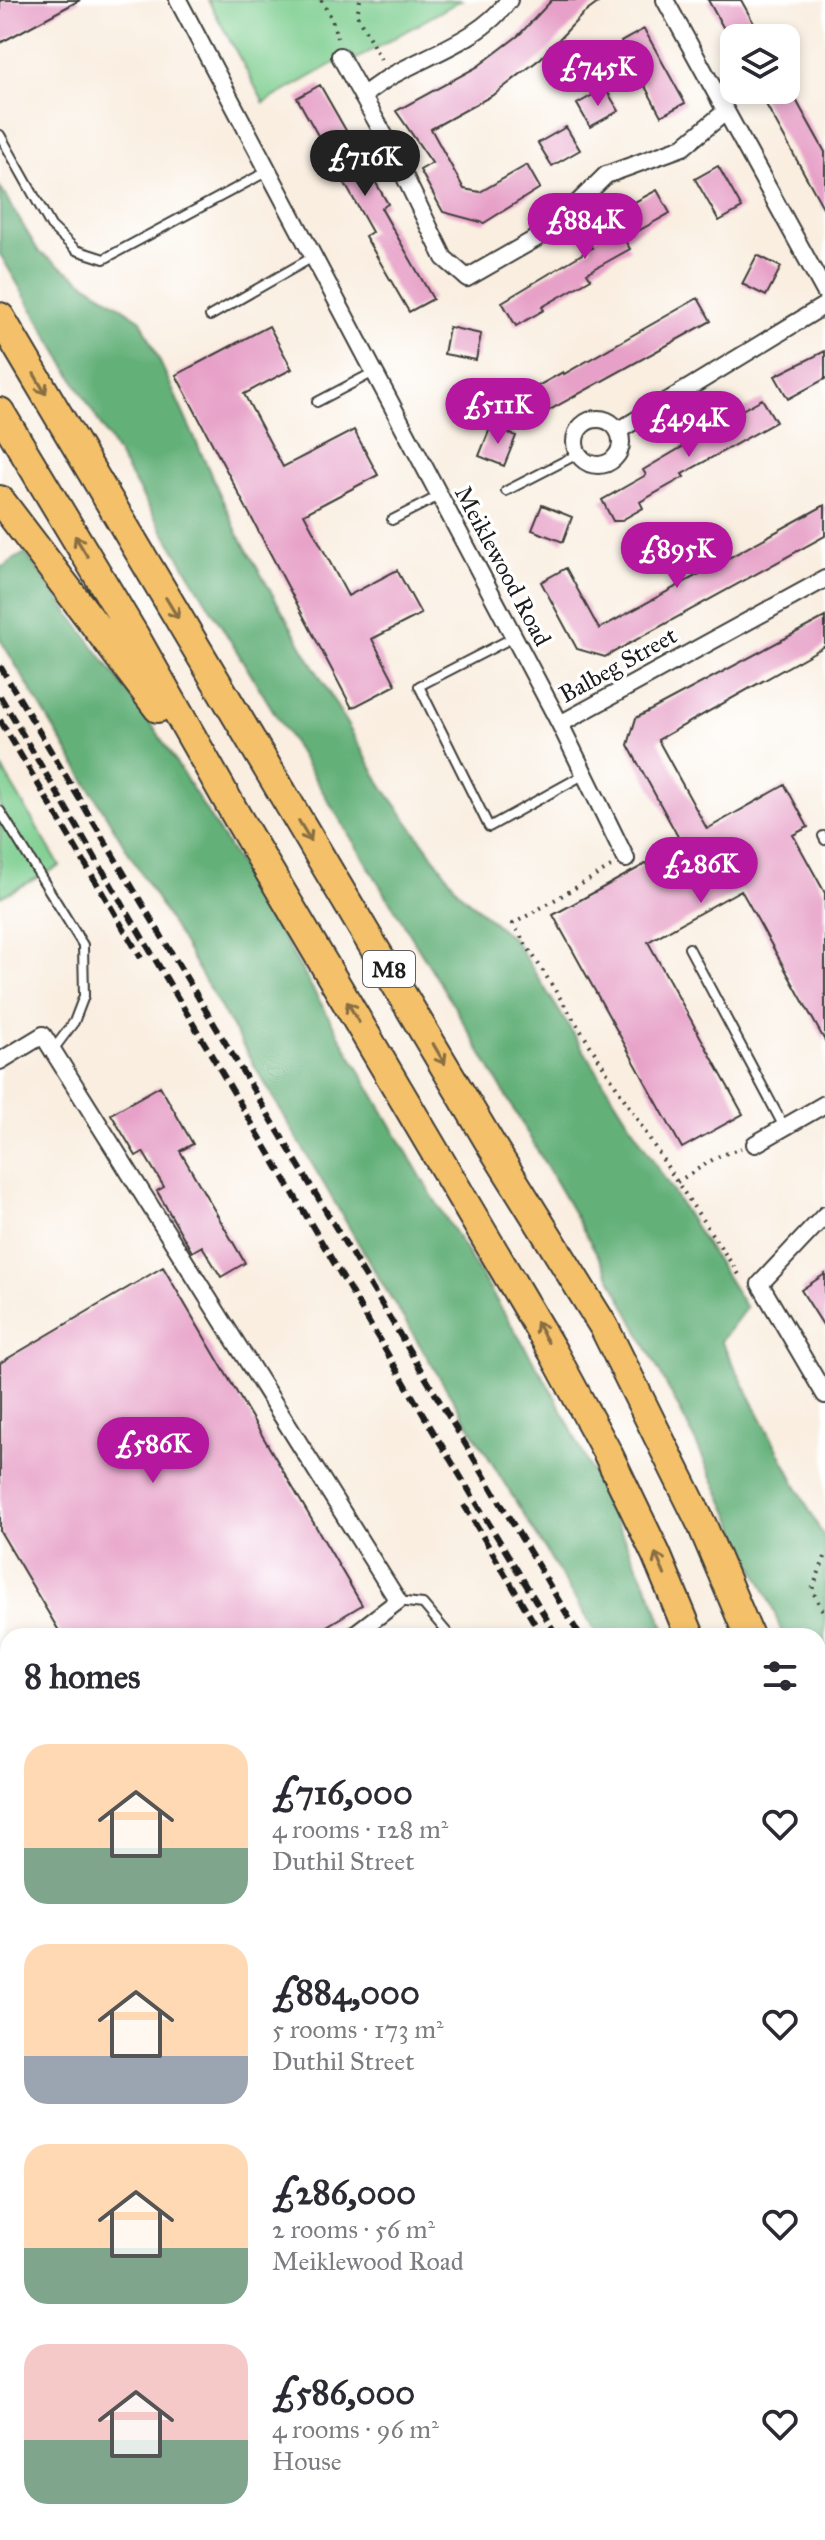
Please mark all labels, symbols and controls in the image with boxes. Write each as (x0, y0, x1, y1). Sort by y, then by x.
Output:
map controls (720, 24, 800, 104)
button: layers (720, 24, 800, 104)
pin: £745K (542, 40, 654, 108)
text: £745K (560, 50, 636, 82)
pin: £716K (309, 130, 421, 198)
text: £716K (328, 140, 402, 172)
pin: £884K (529, 193, 641, 261)
text: £884K (546, 203, 624, 235)
one-way arrow (32, 372, 48, 395)
pin: £511K (442, 378, 554, 446)
text: £511K (463, 388, 533, 420)
pin: £494K (633, 391, 745, 459)
text: £494K (649, 401, 729, 433)
street label: Meiklewood Road (448, 481, 558, 651)
pin: £895K (621, 522, 733, 590)
text: £895K (639, 532, 715, 564)
one-way arrow (72, 535, 88, 558)
one-way arrow (164, 596, 180, 619)
street label: Balbeg Street (554, 620, 683, 710)
one-way arrow (298, 819, 314, 842)
pin: £286K (645, 837, 757, 905)
text: £286K (663, 847, 739, 879)
road number: M8 (363, 951, 415, 987)
one-way arrow (345, 1001, 361, 1024)
one-way arrow (431, 1042, 447, 1065)
one-way arrow (534, 1321, 549, 1345)
pin: £586K (97, 1417, 209, 1485)
text: £586K (115, 1427, 191, 1459)
one-way arrow (651, 1552, 666, 1577)
icon: filters (758, 1654, 802, 1698)
text: 8 homes (24, 1656, 140, 1697)
text: £716,000 (272, 1772, 413, 1813)
icon: home (88, 1776, 184, 1872)
icon: heart (758, 1802, 802, 1846)
text: 4 rooms · 128 m² (272, 1813, 448, 1845)
text: Duthil Street (272, 1845, 414, 1877)
text: £884,000 (272, 1972, 420, 2013)
icon: home (88, 1976, 184, 2072)
icon: heart (758, 2002, 802, 2046)
text: 5 rooms · 173 m² (272, 2013, 444, 2045)
text: Duthil Street (272, 2045, 414, 2077)
text: £286,000 (272, 2172, 416, 2213)
icon: home (88, 2176, 184, 2272)
icon: heart (758, 2202, 802, 2246)
text: 2 rooms · 56 m² (272, 2213, 435, 2245)
text: Meiklewood Road (272, 2245, 464, 2277)
text: £586,000 (272, 2372, 415, 2413)
icon: home (88, 2376, 184, 2472)
icon: heart (758, 2402, 802, 2446)
text: 4 rooms · 96 m² (272, 2413, 439, 2445)
text: House (272, 2445, 342, 2477)

